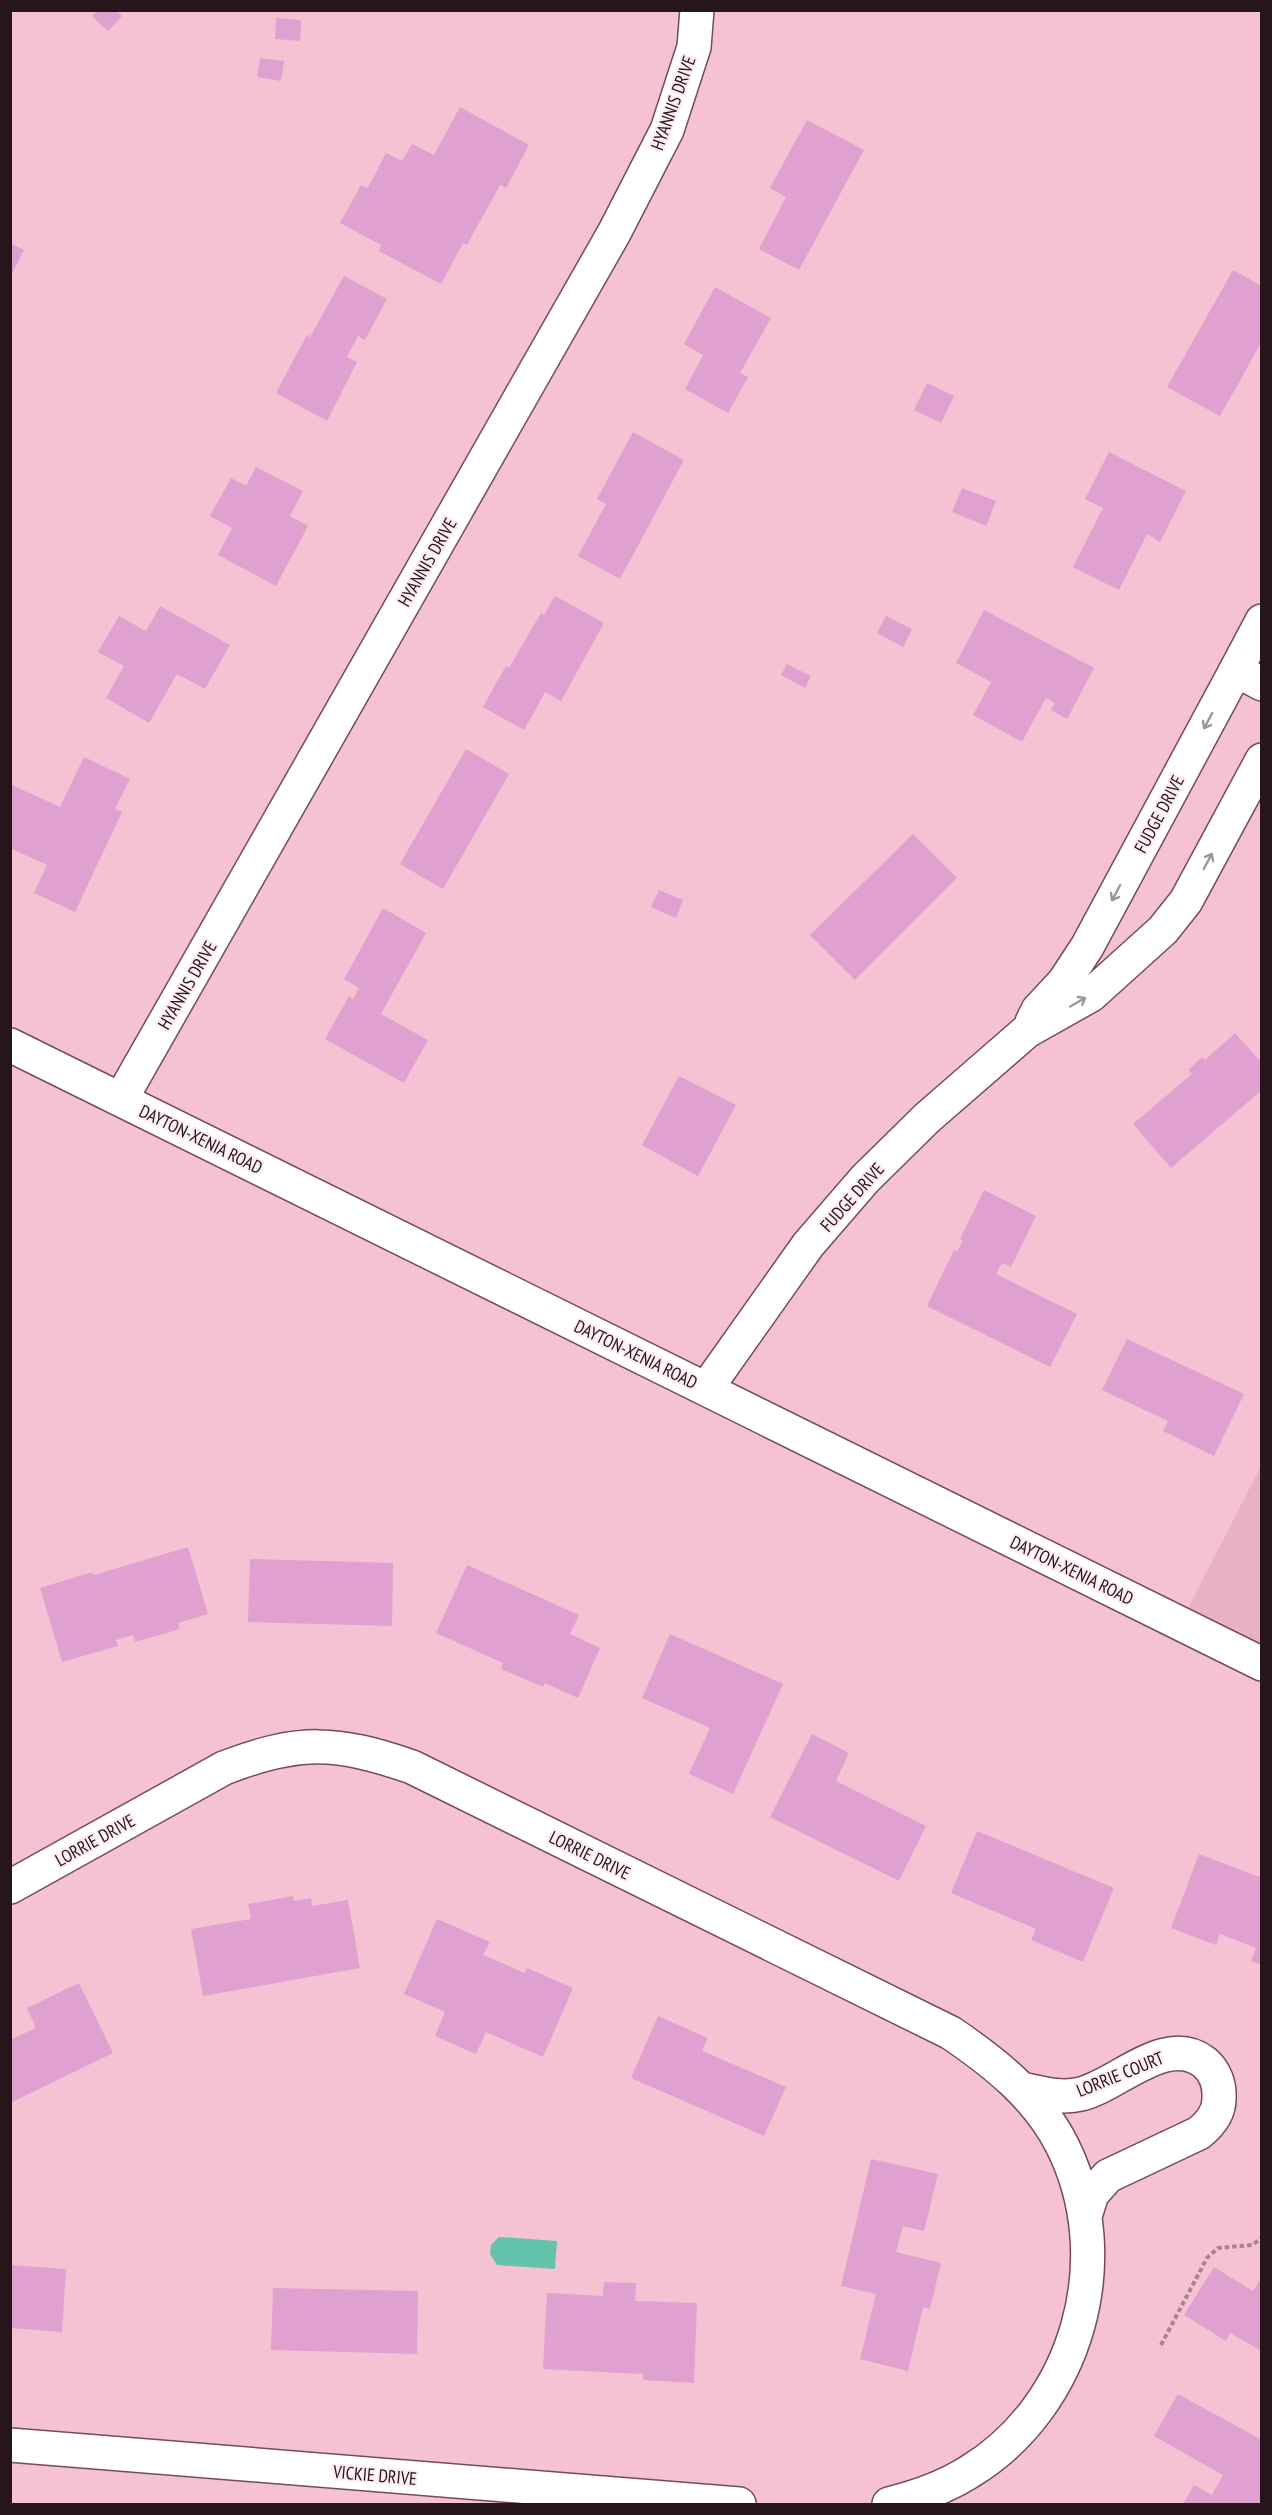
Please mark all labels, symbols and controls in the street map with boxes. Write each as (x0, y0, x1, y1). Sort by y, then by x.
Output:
street label: HYANNIS DRIVE (645, 53, 701, 153)
street label: HYANNIS DRIVE (392, 513, 462, 611)
one-way arrow (1202, 712, 1213, 730)
street label: FUDGE DRIVE (1129, 771, 1189, 857)
one-way arrow (1202, 853, 1214, 870)
one-way arrow (1110, 884, 1121, 902)
street label: HYANNIS DRIVE (152, 936, 222, 1034)
one-way arrow (1069, 996, 1086, 1008)
street label: DAYTON-XENIA ROAD (136, 1099, 266, 1179)
street label: FUDGE DRIVE (815, 1158, 889, 1236)
street label: DAYTON-XENIA ROAD (571, 1314, 701, 1394)
street label: DAYTON-XENIA ROAD (1007, 1530, 1137, 1610)
street label: LORRIE DRIVE (51, 1809, 139, 1871)
street label: LORRIE DRIVE (546, 1825, 634, 1885)
street label: LORRIE COURT (1073, 2046, 1167, 2102)
street label: VICKIE DRIVE (331, 2460, 418, 2490)

